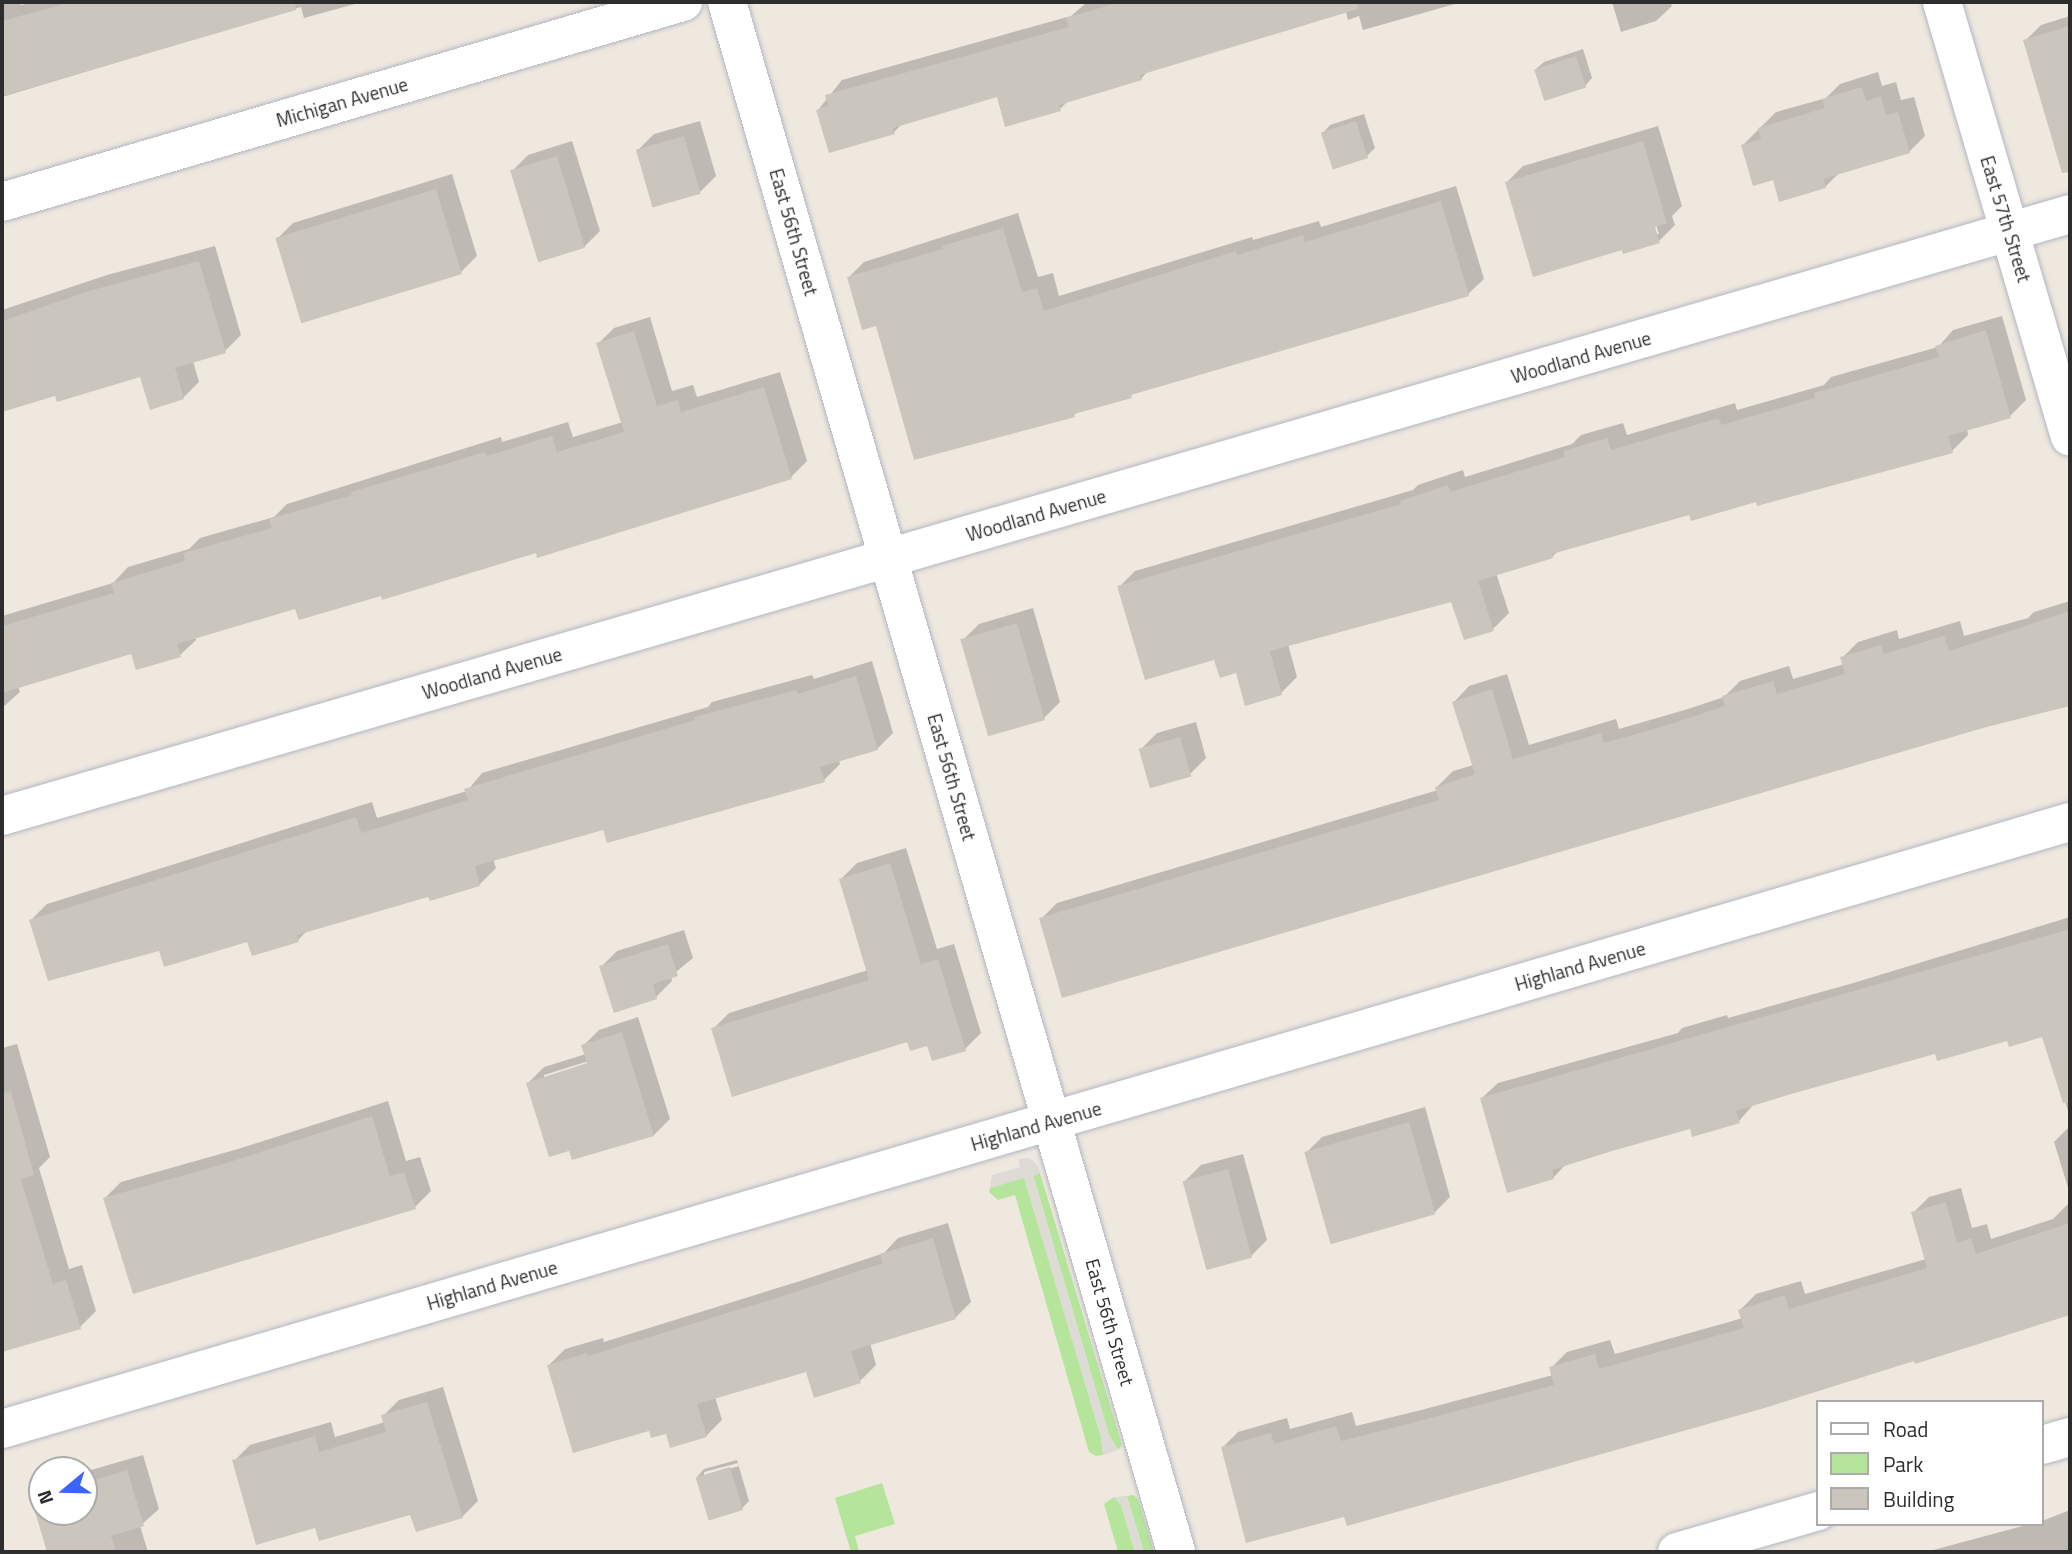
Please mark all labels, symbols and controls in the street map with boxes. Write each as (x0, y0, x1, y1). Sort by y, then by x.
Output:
street label: Michigan Avenue (274, 72, 410, 132)
street label: East 57th Street (1976, 153, 2036, 285)
street label: East 56th Street (765, 166, 823, 298)
street label: Woodland Avenue (1508, 326, 1654, 388)
street label: Woodland Avenue (963, 484, 1109, 546)
street label: Woodland Avenue (419, 642, 565, 704)
street label: East 56th Street (923, 711, 981, 843)
street label: Highland Avenue (1512, 936, 1648, 996)
street label: Highland Avenue (968, 1096, 1104, 1156)
street label: Highland Avenue (424, 1255, 560, 1315)
street label: East 56th Street (1081, 1256, 1139, 1388)
legend (1816, 1400, 2044, 1526)
text: Road (1883, 1413, 1928, 1445)
text: Park (1883, 1448, 1923, 1480)
north arrow (28, 1456, 98, 1526)
text: Building (1883, 1483, 1954, 1515)
text: N (29, 1486, 60, 1508)

